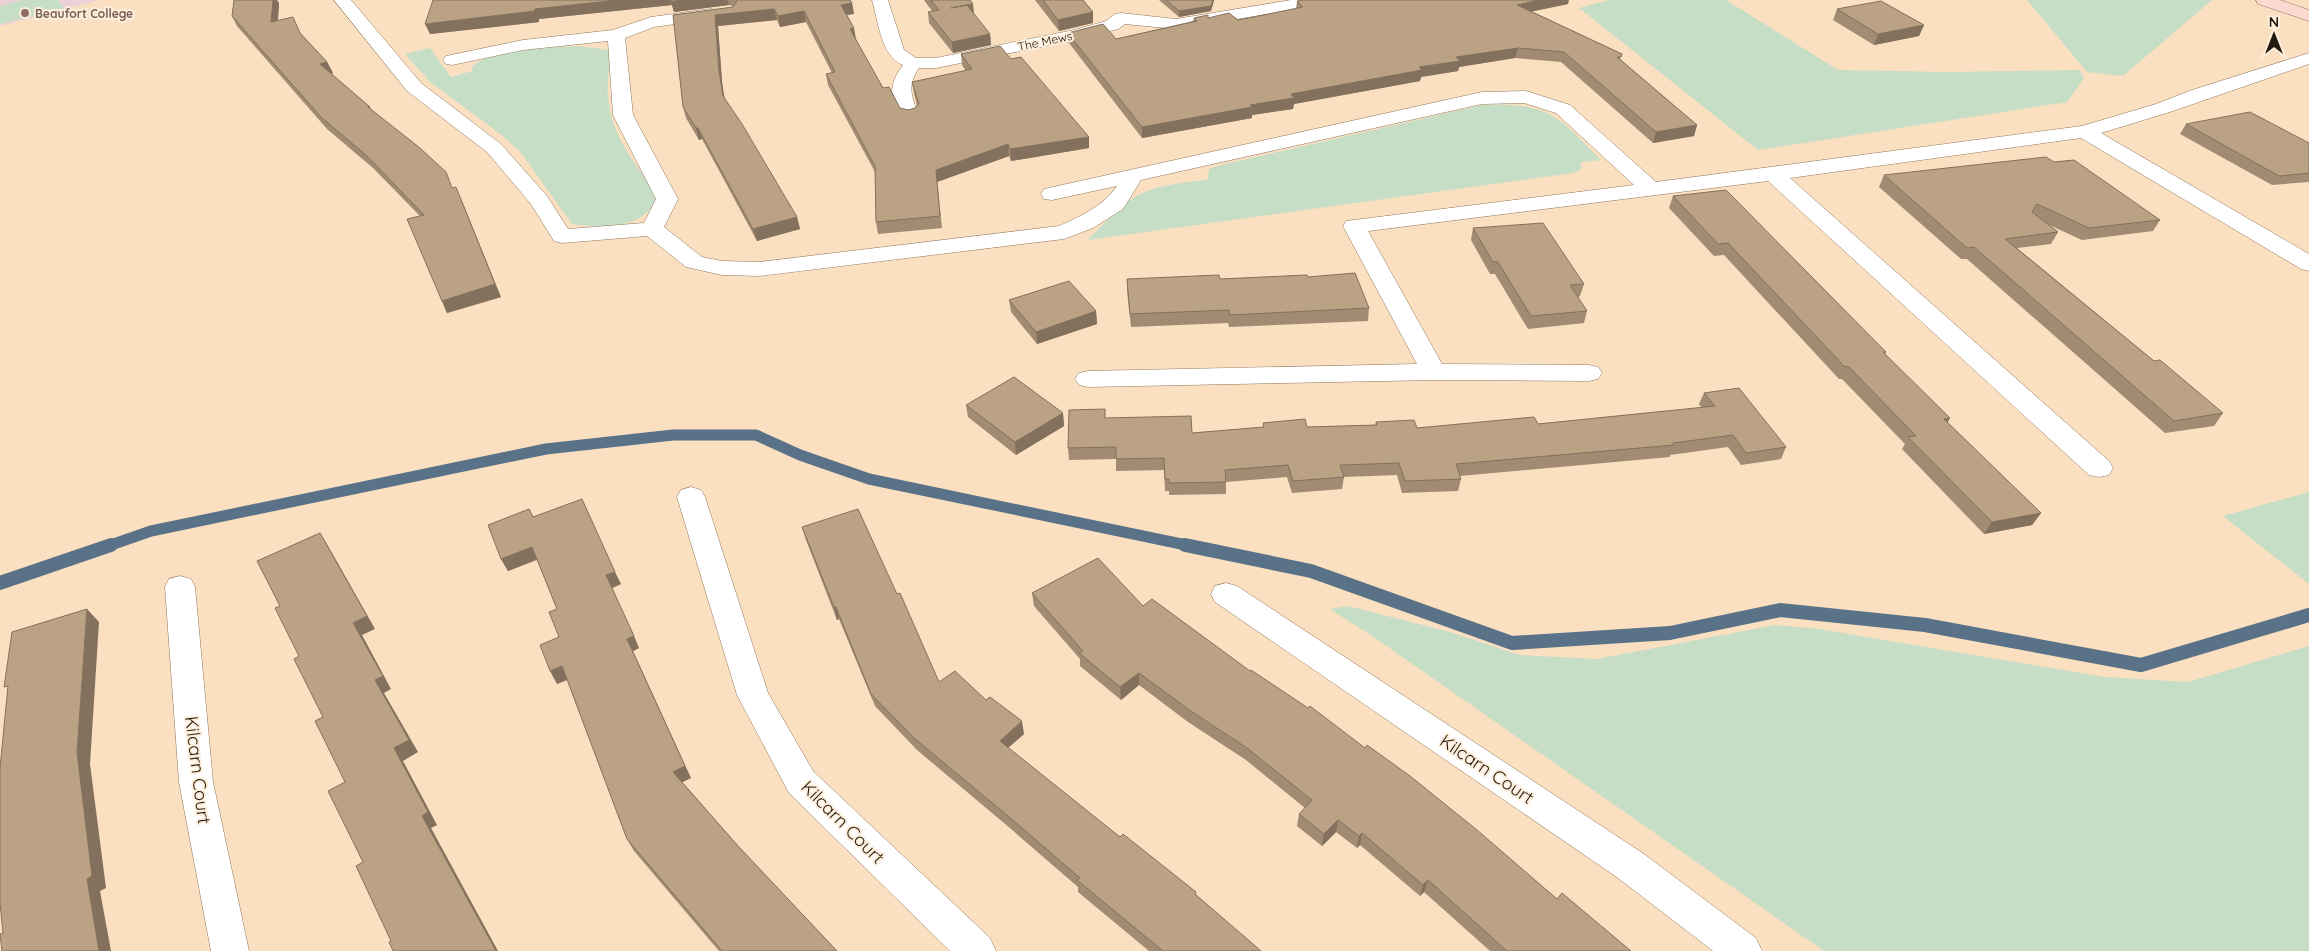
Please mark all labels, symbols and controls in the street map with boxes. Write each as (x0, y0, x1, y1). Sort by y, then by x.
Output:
place label: Beaufort College (35, 6, 133, 21)
marker: Beaufort College (19, 7, 31, 19)
north arrow (2249, 10, 2299, 60)
text: N (2269, 13, 2279, 31)
street label: The Mews (1016, 28, 1074, 54)
street label: Kilcarn Court (180, 715, 216, 825)
street label: Kilcarn Court (1436, 729, 1538, 809)
street label: Kilcarn Court (797, 776, 889, 868)

